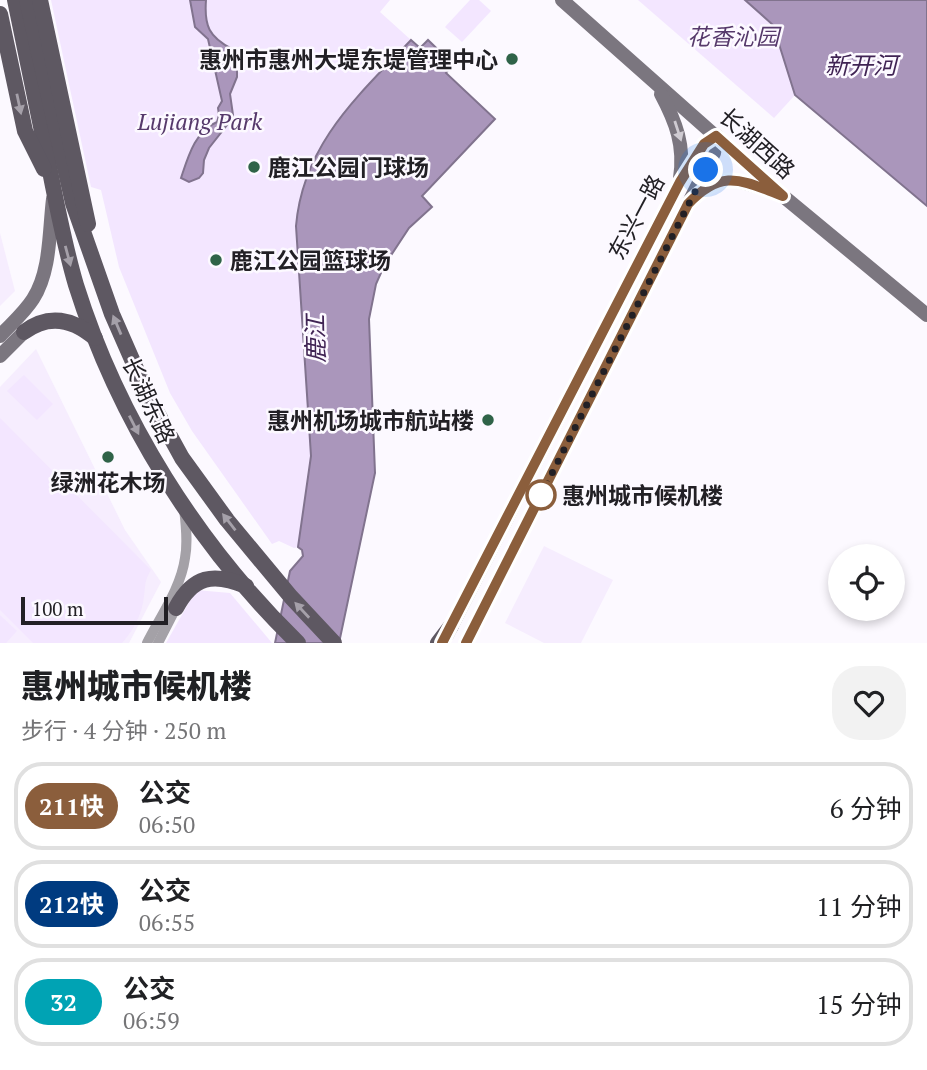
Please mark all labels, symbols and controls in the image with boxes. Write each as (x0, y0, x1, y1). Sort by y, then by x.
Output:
park label: 花香沁园 (687, 21, 782, 52)
place label: 惠州市惠州大堤东堤管理中心 (199, 44, 498, 75)
water label: 新开河 (825, 49, 901, 81)
marker: 惠州市惠州大堤东堤管理中心 (504, 51, 520, 67)
one-way arrow (14, 93, 25, 115)
street label: 长湖西路 (712, 101, 802, 185)
park label: Lujiang Park (137, 106, 263, 137)
one-way arrow (673, 120, 683, 141)
place label: 鹿江公园门球场 (268, 152, 429, 183)
your location (688, 152, 723, 187)
marker: 鹿江公园门球场 (246, 159, 262, 175)
street label: 东兴一路 (601, 169, 671, 265)
one-way arrow (63, 245, 74, 267)
place label: 鹿江公园篮球场 (230, 245, 391, 276)
marker: 鹿江公园篮球场 (208, 252, 224, 268)
water label: 鹿江 (299, 312, 331, 363)
one-way arrow (111, 315, 123, 335)
street label: 长湖东路 (116, 352, 182, 448)
place label: 惠州机场城市航站楼 (267, 405, 474, 436)
marker: 惠州机场城市航站楼 (480, 412, 496, 428)
one-way arrow (128, 415, 139, 435)
marker: 绿洲花木场 (100, 449, 116, 465)
place label: 绿洲花木场 (51, 467, 166, 498)
marker: 惠州城市候机楼 (526, 480, 556, 510)
place label: 惠州城市候机楼 (562, 480, 723, 511)
one-way arrow (222, 513, 236, 531)
map controls (828, 544, 905, 621)
button: locate (828, 544, 905, 621)
scale bar (21, 594, 168, 626)
text: 100 m (32, 596, 83, 621)
one-way arrow (295, 602, 311, 619)
text: 惠州城市候机楼 (21, 664, 252, 707)
button: heart (832, 666, 906, 740)
text: 步行 · 4 分钟 · 250 m (21, 715, 226, 746)
text: 公交 (139, 775, 191, 809)
text: 211快 (39, 790, 104, 822)
text: 6 分钟 (830, 791, 902, 825)
text: 06:50 (139, 809, 195, 840)
text: 公交 (139, 873, 191, 907)
text: 212快 (39, 888, 104, 920)
text: 11 分钟 (816, 889, 902, 923)
text: 06:55 (139, 907, 195, 938)
text: 公交 (123, 971, 175, 1005)
text: 32 (50, 986, 77, 1018)
text: 15 分钟 (816, 987, 902, 1021)
text: 06:59 (123, 1005, 180, 1036)

